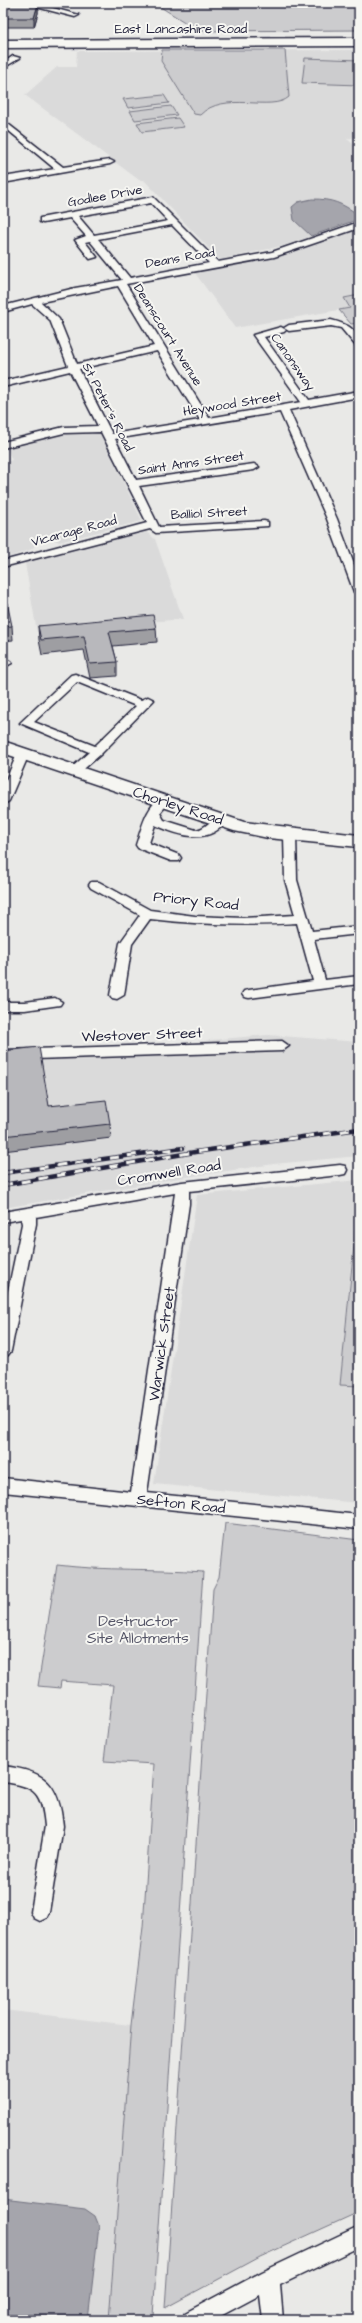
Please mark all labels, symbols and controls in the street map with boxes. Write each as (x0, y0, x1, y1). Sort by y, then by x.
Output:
street label: East Lancashire Road (115, 20, 248, 38)
street label: Godlee Drive (66, 181, 144, 211)
street label: Deans Road (144, 243, 216, 273)
street label: Deanscourt Avenue (129, 281, 207, 389)
street label: Canonsway (266, 329, 320, 395)
street label: St Peter's Road (78, 360, 138, 455)
street label: Heywood Street (182, 387, 283, 422)
street label: Saint Anns Street (137, 447, 246, 479)
street label: Balliol Street (170, 502, 248, 524)
street label: Vicarage Road (29, 511, 119, 552)
street label: Chorley Road (130, 781, 226, 832)
street label: Priory Road (152, 886, 240, 917)
street label: Westover Street (81, 1022, 203, 1048)
street label: Cromwell Road (116, 1154, 223, 1192)
street label: Warwick Street (144, 1285, 180, 1403)
street label: Sefton Road (136, 1489, 227, 1519)
park label: Destructor Site Allotments (87, 1611, 189, 1649)

